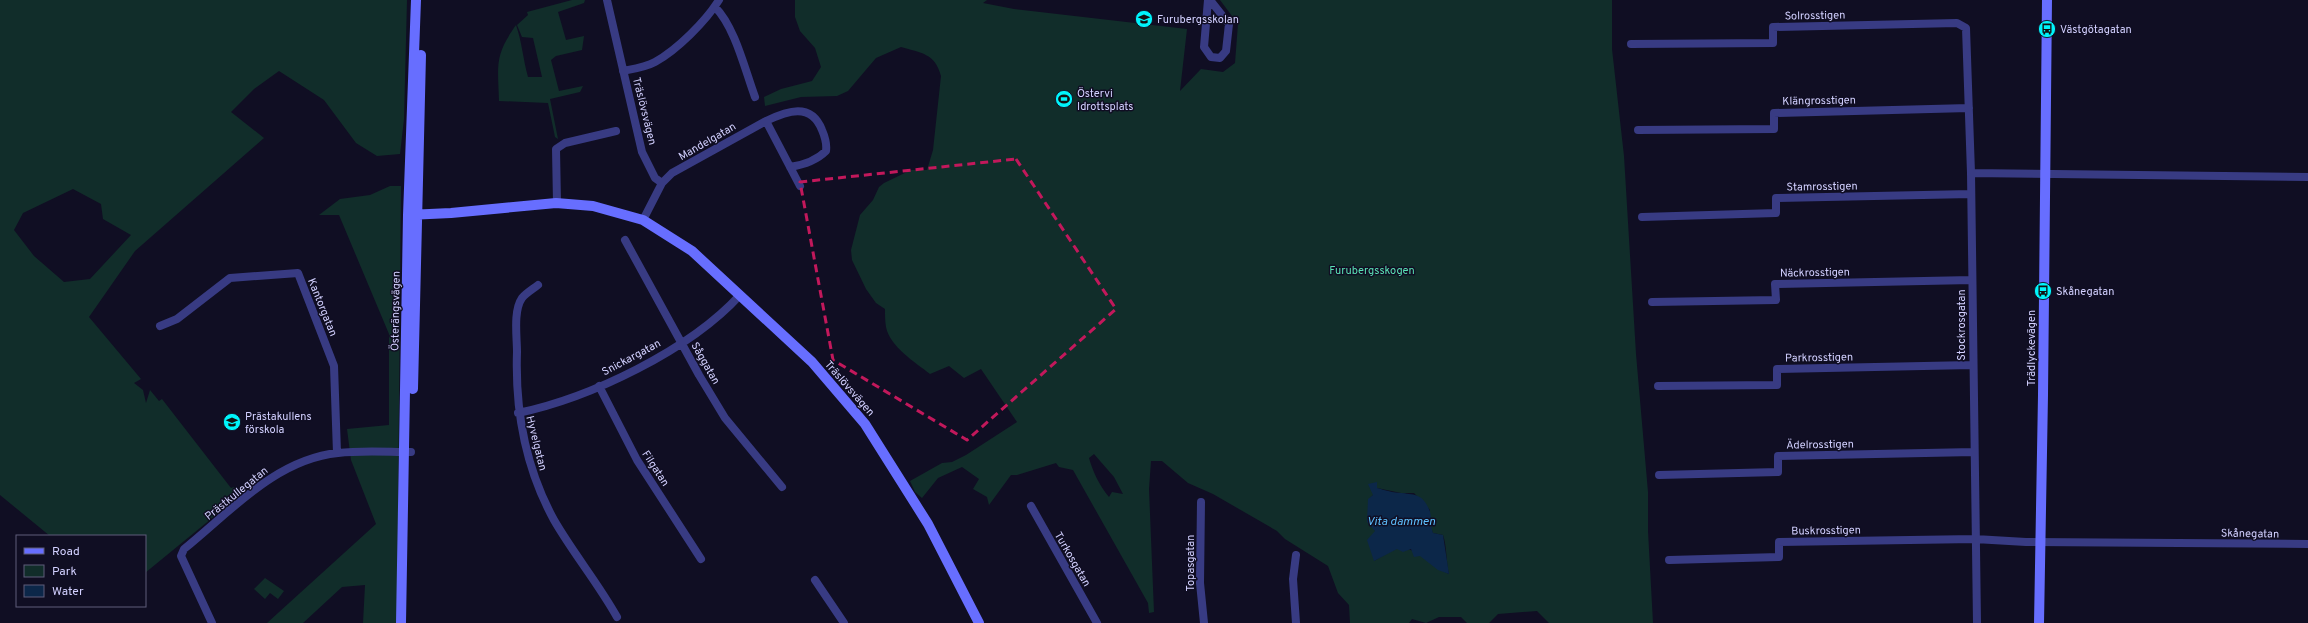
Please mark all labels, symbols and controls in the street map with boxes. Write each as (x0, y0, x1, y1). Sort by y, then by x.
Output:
street label: Solrosstigen (1785, 8, 1846, 24)
school or university icon: Furubergsskolan (1134, 9, 1154, 29)
place label: Furubergsskolan (1157, 13, 1239, 27)
bus stop icon: Västgötagatan (2037, 19, 2057, 39)
place label: Västgötagatan (2060, 23, 2132, 37)
street label: Träslövsvägen (629, 76, 659, 147)
place label: Östervi Idrottsplats (1077, 86, 1134, 114)
sports icon: Östervi Idrottsplats (1054, 89, 1074, 109)
street label: Klängrosstigen (1782, 93, 1856, 109)
street label: Mandelgatan (676, 120, 739, 164)
street label: Stamrosstigen (1786, 179, 1858, 195)
park label: Furubergsskogen (1329, 264, 1415, 278)
street label: Näckrosstigen (1780, 265, 1850, 281)
street label: Österängsvägen (387, 271, 404, 351)
street label: Kantorgatan (304, 276, 340, 338)
bus stop icon: Skånegatan (2033, 281, 2053, 301)
place label: Skånegatan (2056, 285, 2114, 299)
street label: Stockrosgatan (1955, 289, 1969, 361)
street label: Trädlyckevägen (2025, 310, 2039, 386)
street label: Snickargatan (600, 337, 663, 379)
street label: Såggatan (687, 340, 723, 387)
street label: Parkrosstigen (1785, 350, 1853, 366)
street label: Träslövsvägen (821, 358, 877, 419)
place label: Prästakullens förskola (245, 410, 312, 437)
school or university icon: Prästakullens förskola (222, 412, 242, 432)
street label: Hyvelgatan (522, 414, 550, 472)
street label: Ädelrosstigen (1786, 436, 1854, 453)
street label: Filgatan (638, 448, 672, 489)
street label: Prästkullegatan (202, 464, 271, 524)
water label: Vita dammen (1367, 514, 1436, 530)
street label: Buskrosstigen (1791, 523, 1861, 539)
street label: Skånegatan (2221, 526, 2279, 542)
street label: Turkosgatan (1051, 530, 1093, 589)
legend (16, 535, 146, 607)
street label: Topasgatan (1184, 535, 1198, 591)
text: Road (52, 544, 80, 560)
text: Park (52, 564, 77, 580)
text: Water (52, 584, 84, 600)

